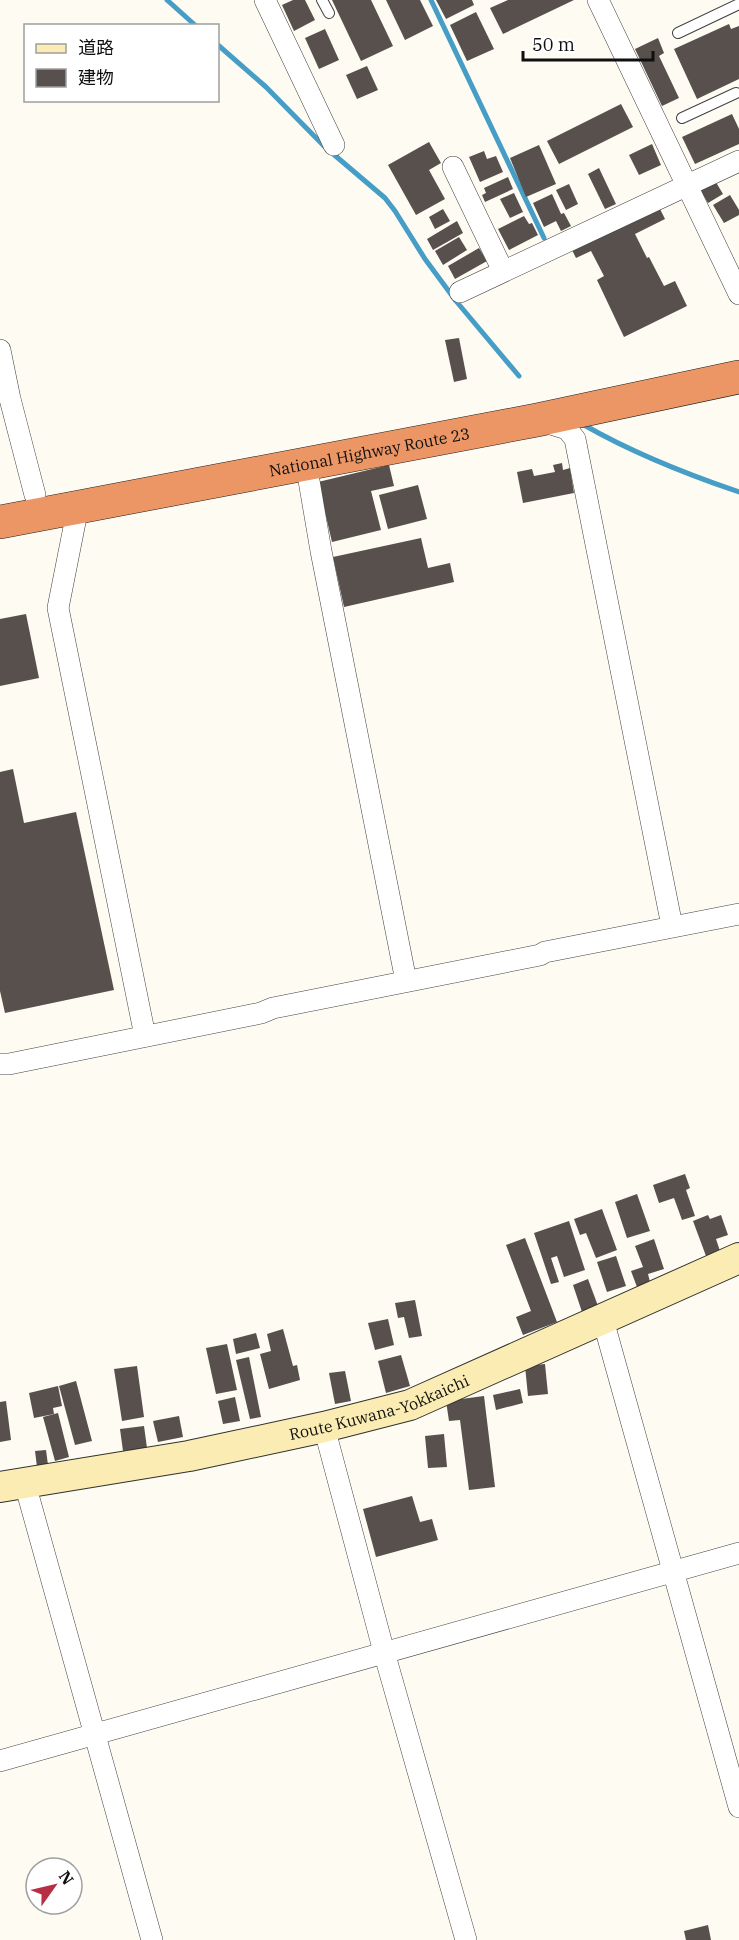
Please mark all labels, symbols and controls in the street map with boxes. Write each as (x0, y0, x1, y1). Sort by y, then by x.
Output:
legend (24, 24, 219, 102)
scale bar (523, 24, 654, 62)
text: 50 m (532, 33, 575, 56)
text: 道路 (78, 36, 114, 59)
text: 建物 (78, 66, 114, 89)
street label: National Highway Route 23 (267, 423, 472, 481)
street label: Route Kuwana-Yokkaichi (287, 1370, 472, 1444)
north arrow (24, 1856, 84, 1916)
text: N (55, 1867, 78, 1888)

